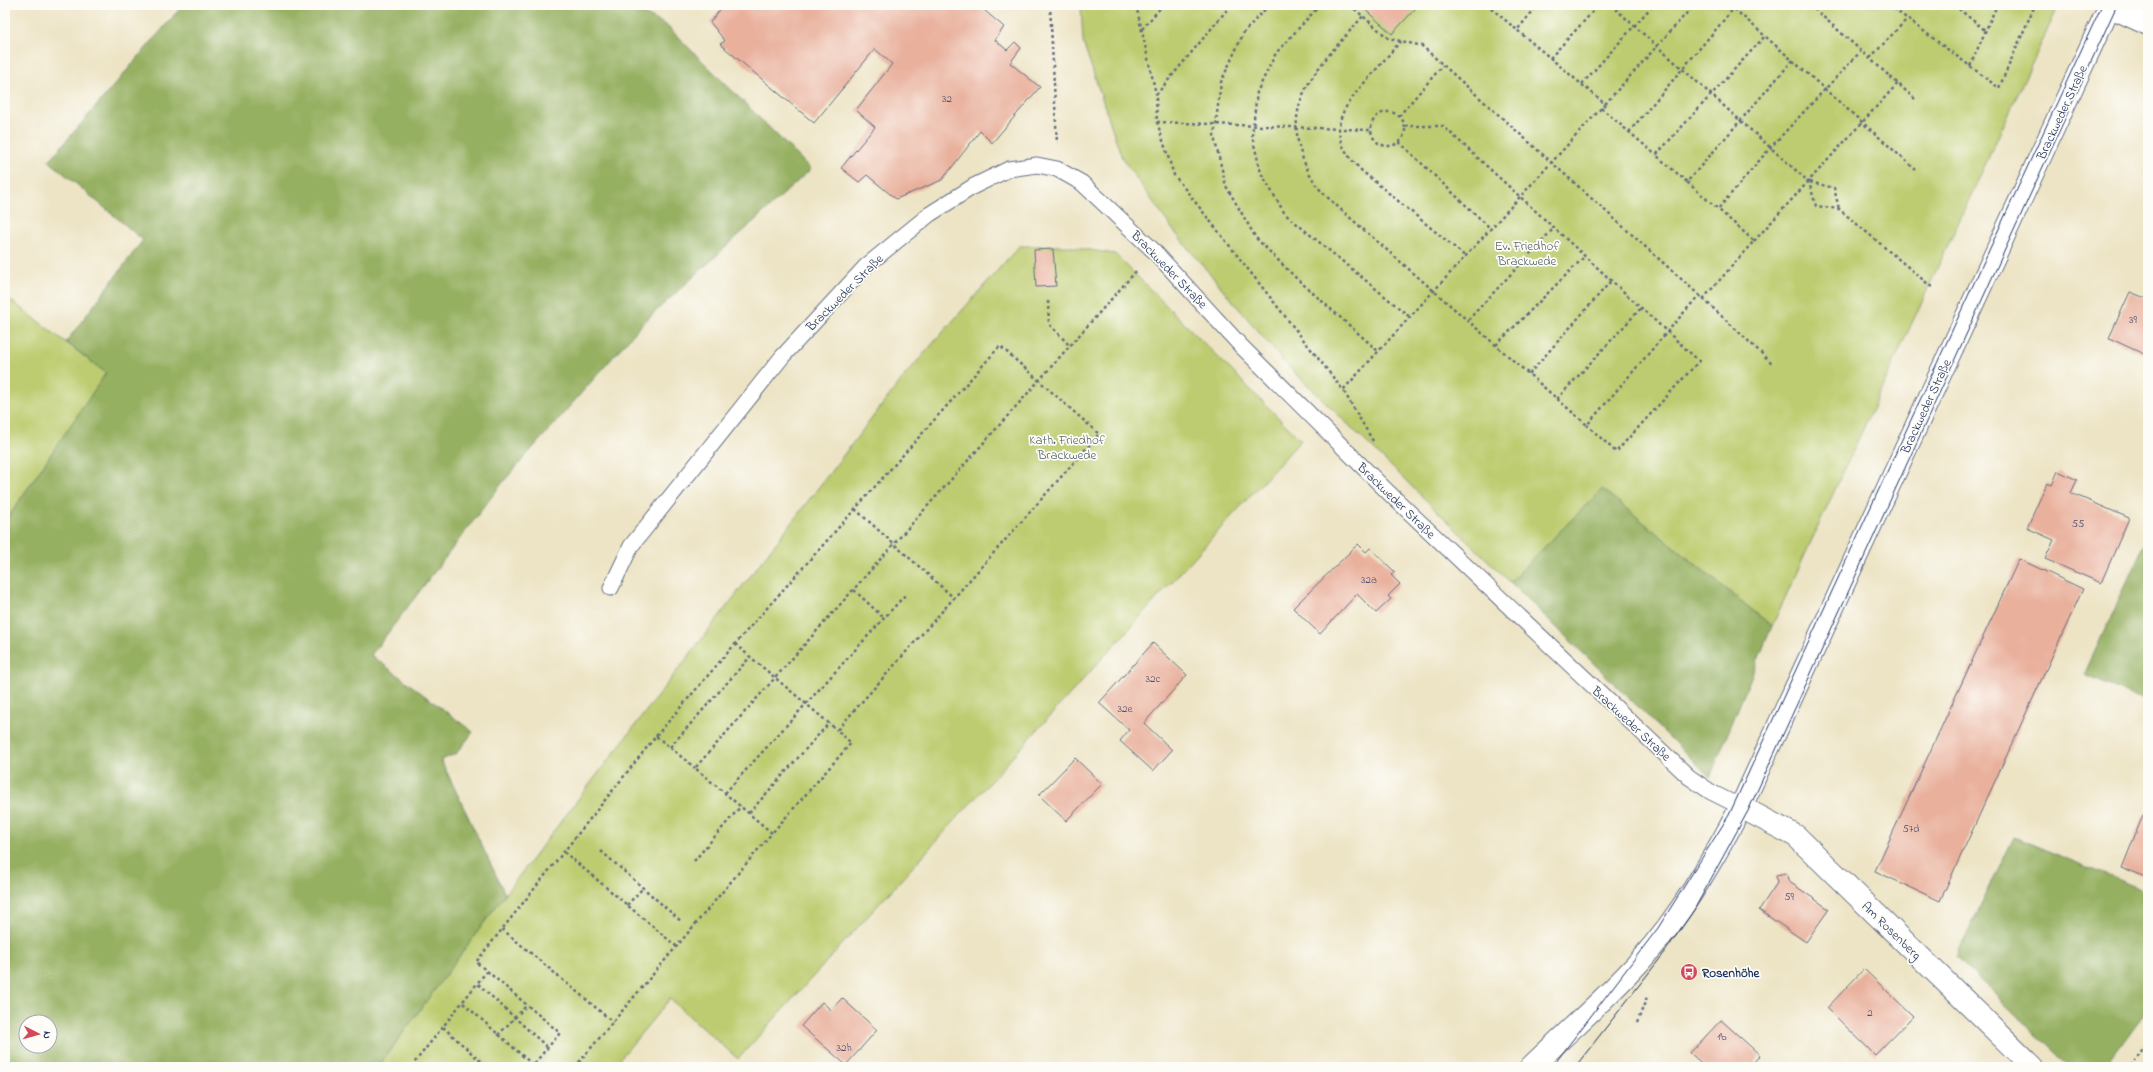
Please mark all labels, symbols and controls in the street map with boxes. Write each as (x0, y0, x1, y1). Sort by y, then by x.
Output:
street label: Brackweder Straße (2032, 62, 2093, 164)
house number: 32 (942, 91, 953, 107)
street label: Brackweder Straße (1126, 226, 1211, 314)
park label: Ev. Friedhof Brackwede (1495, 237, 1560, 271)
street label: Brackweder Straße (801, 250, 888, 337)
house number: 39 (2129, 312, 2138, 328)
street label: Brackweder Straße (1896, 356, 1957, 458)
park label: Kath. Friedhof Brackwede (1029, 431, 1106, 465)
street label: Brackweder Straße (1352, 458, 1440, 544)
house number: 55 (2072, 516, 2084, 532)
house number: 32a (1361, 572, 1377, 588)
house number: 32c (1146, 671, 1161, 687)
street label: Brackweder Straße (1586, 682, 1675, 766)
house number: 32e (1118, 701, 1133, 717)
house number: 57d (1902, 821, 1920, 837)
house number: 59 (1784, 889, 1794, 905)
street label: Am Rosenberg (1856, 898, 1925, 965)
bus stop icon: Rosenhöhe (1679, 962, 1699, 982)
place label: Rosenhöhe (1701, 964, 1761, 983)
house number: 2 (1867, 1005, 1873, 1021)
north arrow (18, 1014, 58, 1054)
house number: 1b (1717, 1029, 1727, 1045)
text: N (39, 1030, 55, 1039)
house number: 32h (836, 1040, 852, 1056)

